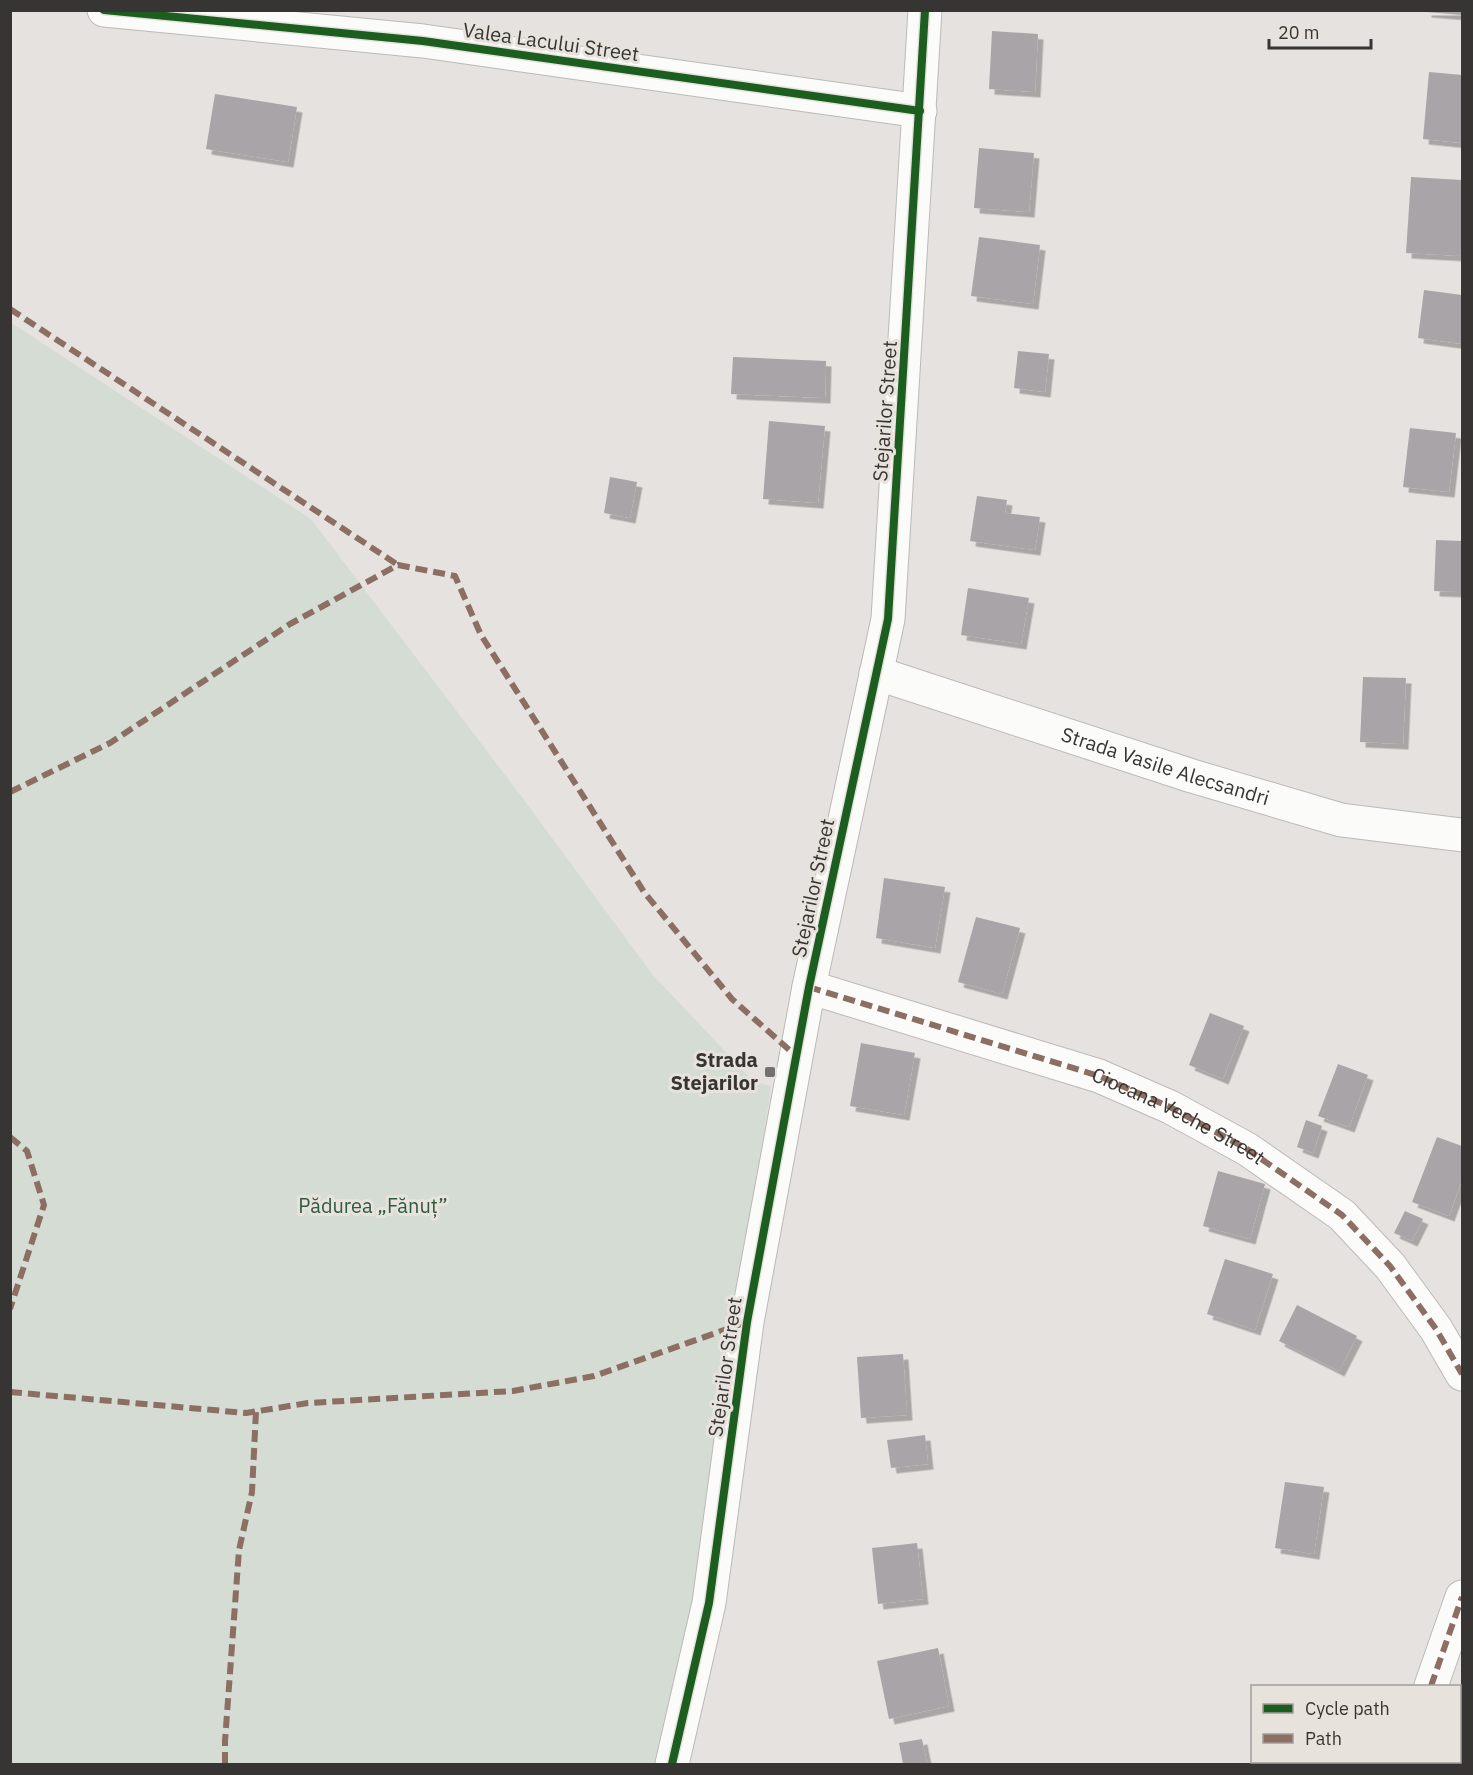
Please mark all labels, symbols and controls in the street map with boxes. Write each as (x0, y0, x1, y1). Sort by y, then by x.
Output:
scale bar (1269, 12, 1371, 50)
street label: Valea Lacului Street (461, 16, 641, 67)
text: 20 m (1278, 21, 1320, 44)
street label: Stejarilor Street (866, 340, 903, 482)
street label: Strada Vasile Alecsandri (1058, 720, 1273, 811)
street label: Stejarilor Street (785, 816, 840, 960)
place label: Strada Stejarilor (670, 1046, 758, 1096)
street label: Ciocana Veche Street (1089, 1061, 1270, 1170)
marker: Strada Stejarilor (763, 1065, 777, 1079)
park label: Pădurea „Fănuț” (298, 1192, 448, 1219)
street label: Stejarilor Street (701, 1295, 748, 1439)
legend (1251, 1685, 1461, 1763)
text: Cycle path (1305, 1697, 1390, 1720)
text: Path (1305, 1727, 1342, 1750)

